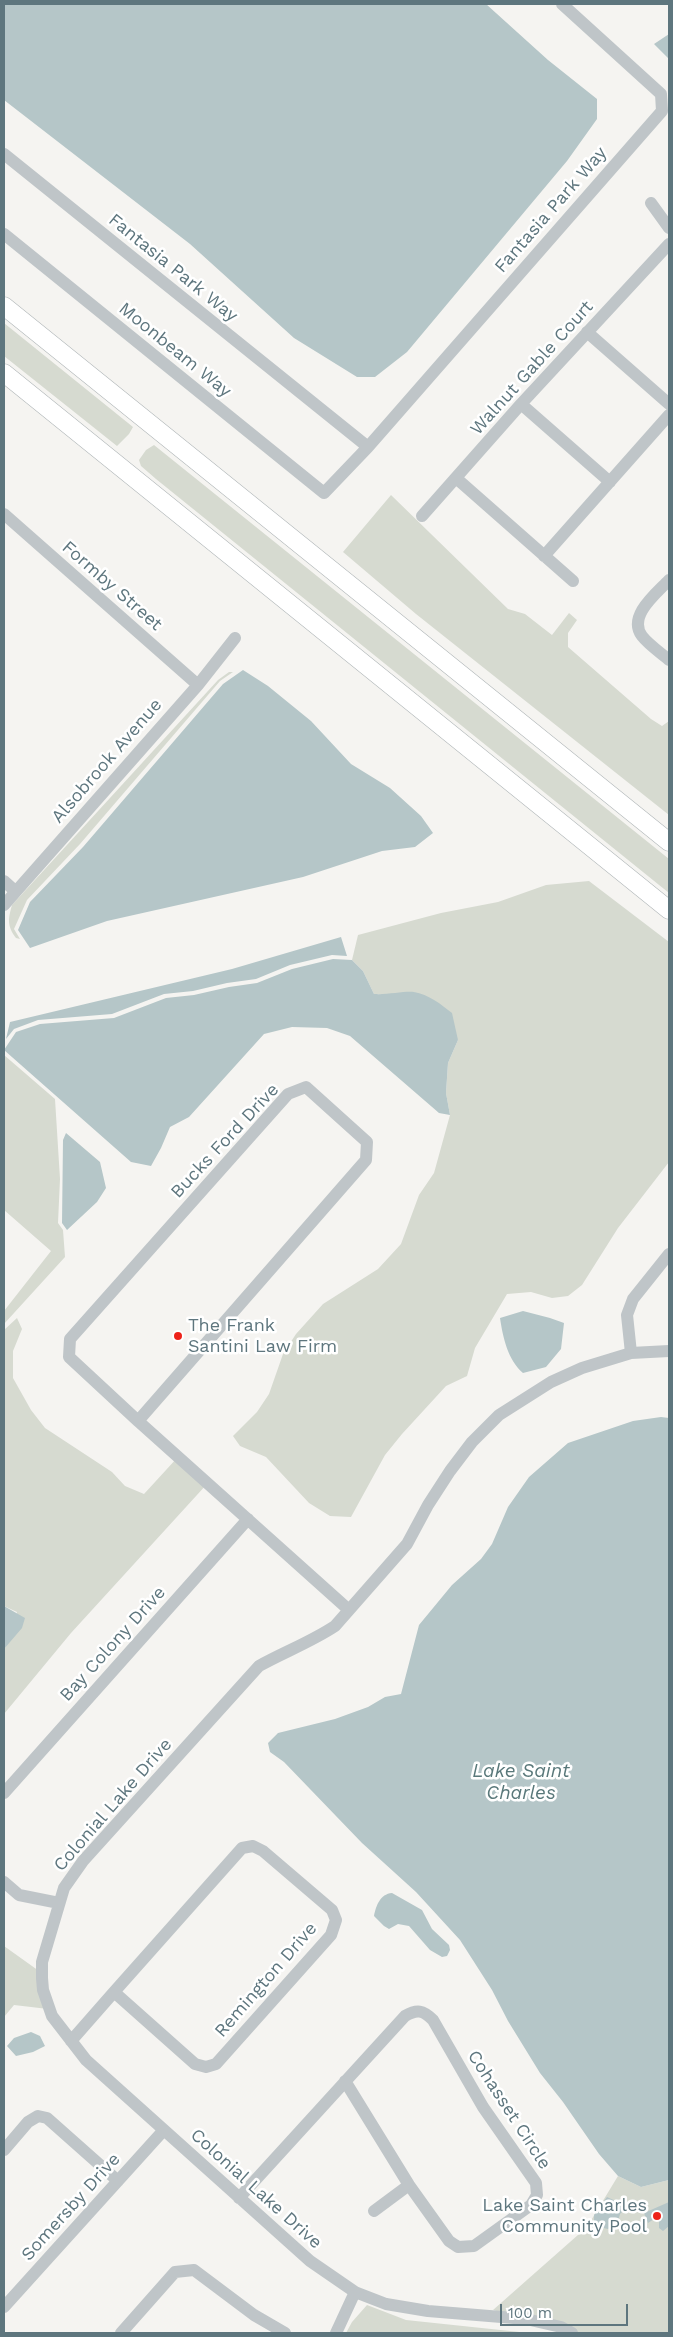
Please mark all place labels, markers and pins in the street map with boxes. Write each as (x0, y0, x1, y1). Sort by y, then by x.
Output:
place label: The Frank Santini Law Firm (188, 1315, 337, 1358)
marker: The Frank Santini Law Firm (172, 1330, 184, 1342)
place label: Lake Saint Charles Community Pool (482, 2195, 647, 2238)
marker: Lake Saint Charles Community Pool (651, 2210, 663, 2222)

